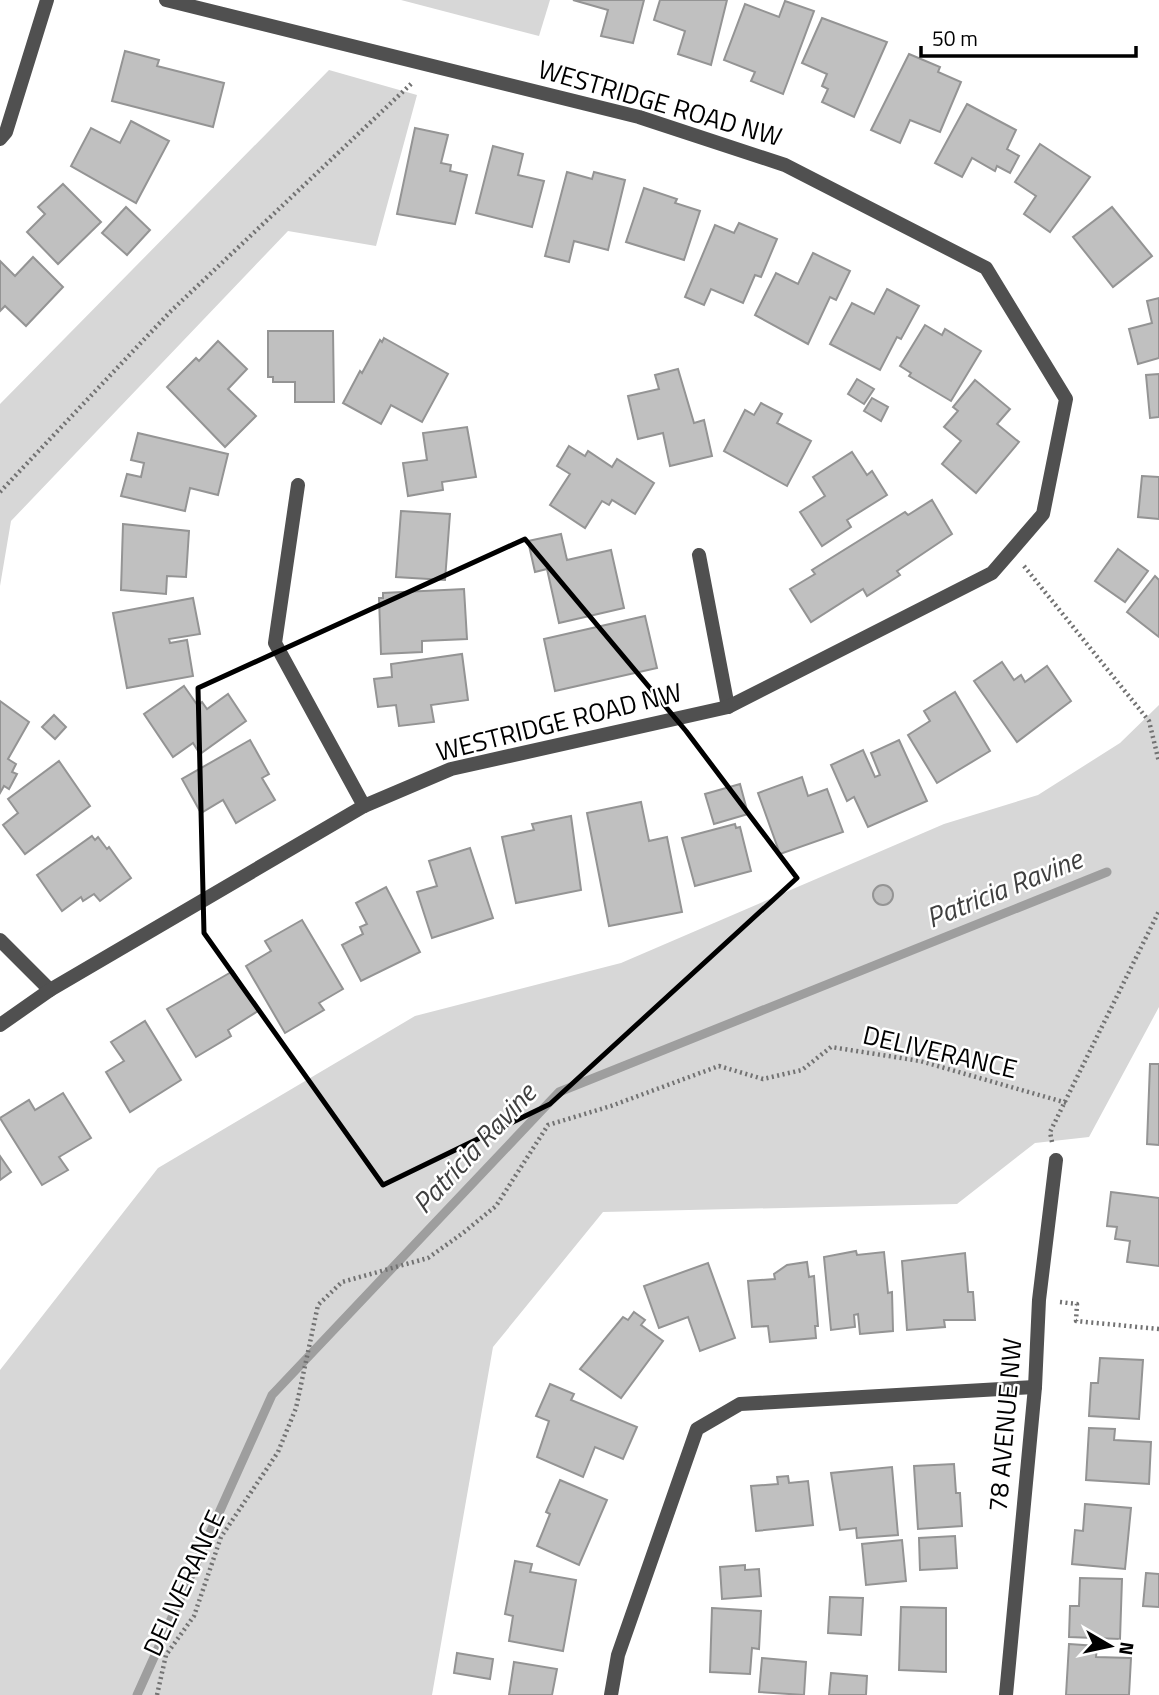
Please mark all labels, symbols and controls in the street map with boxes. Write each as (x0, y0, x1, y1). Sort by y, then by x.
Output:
scale bar (921, 14, 1136, 58)
text: 50 m (932, 22, 978, 54)
street label: WESTRIDGE ROAD NW (534, 49, 787, 156)
street label: WESTRIDGE ROAD NW (432, 672, 686, 771)
water label: Patricia Ravine (919, 836, 1090, 938)
street label: DELIVERANCE (859, 1015, 1021, 1088)
water label: Patricia Ravine (402, 1071, 547, 1223)
street label: 78 AVENUE NW (977, 1337, 1032, 1513)
street label: DELIVERANCE (133, 1503, 234, 1662)
north arrow (1075, 1611, 1145, 1681)
text: N (1112, 1640, 1143, 1658)

